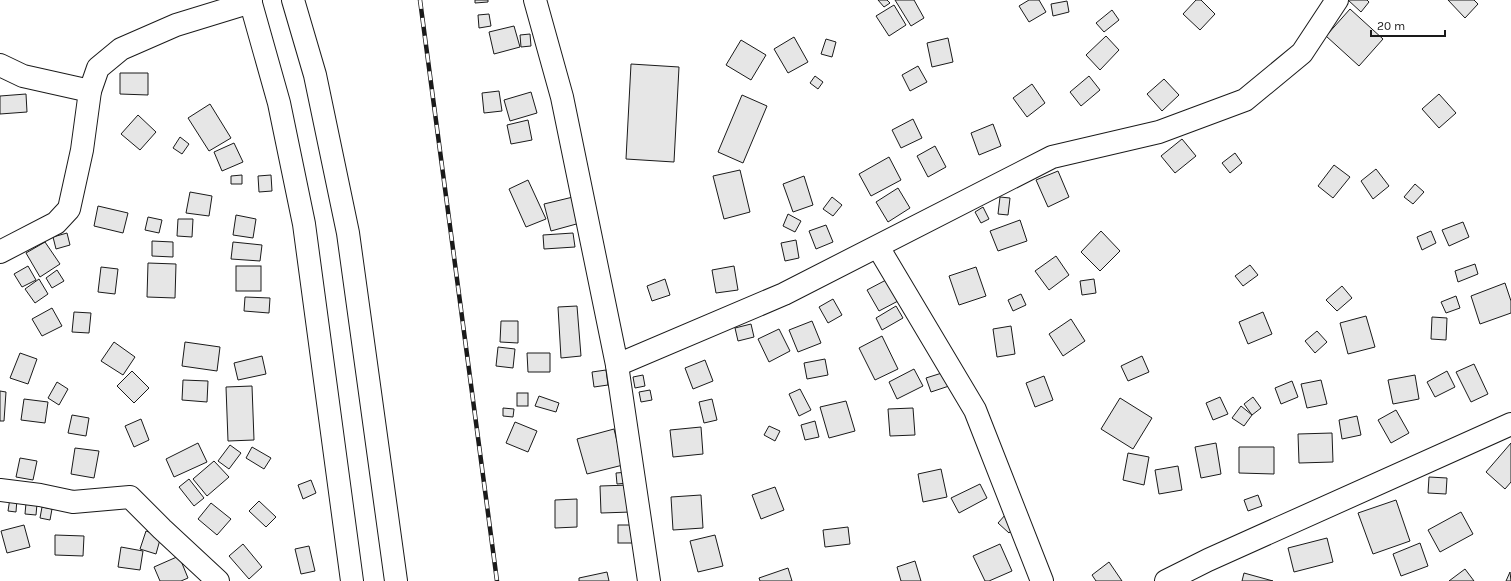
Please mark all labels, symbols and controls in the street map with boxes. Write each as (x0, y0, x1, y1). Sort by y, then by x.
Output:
scale bar (1371, 12, 1445, 38)
text: 20 m (1377, 19, 1405, 33)

